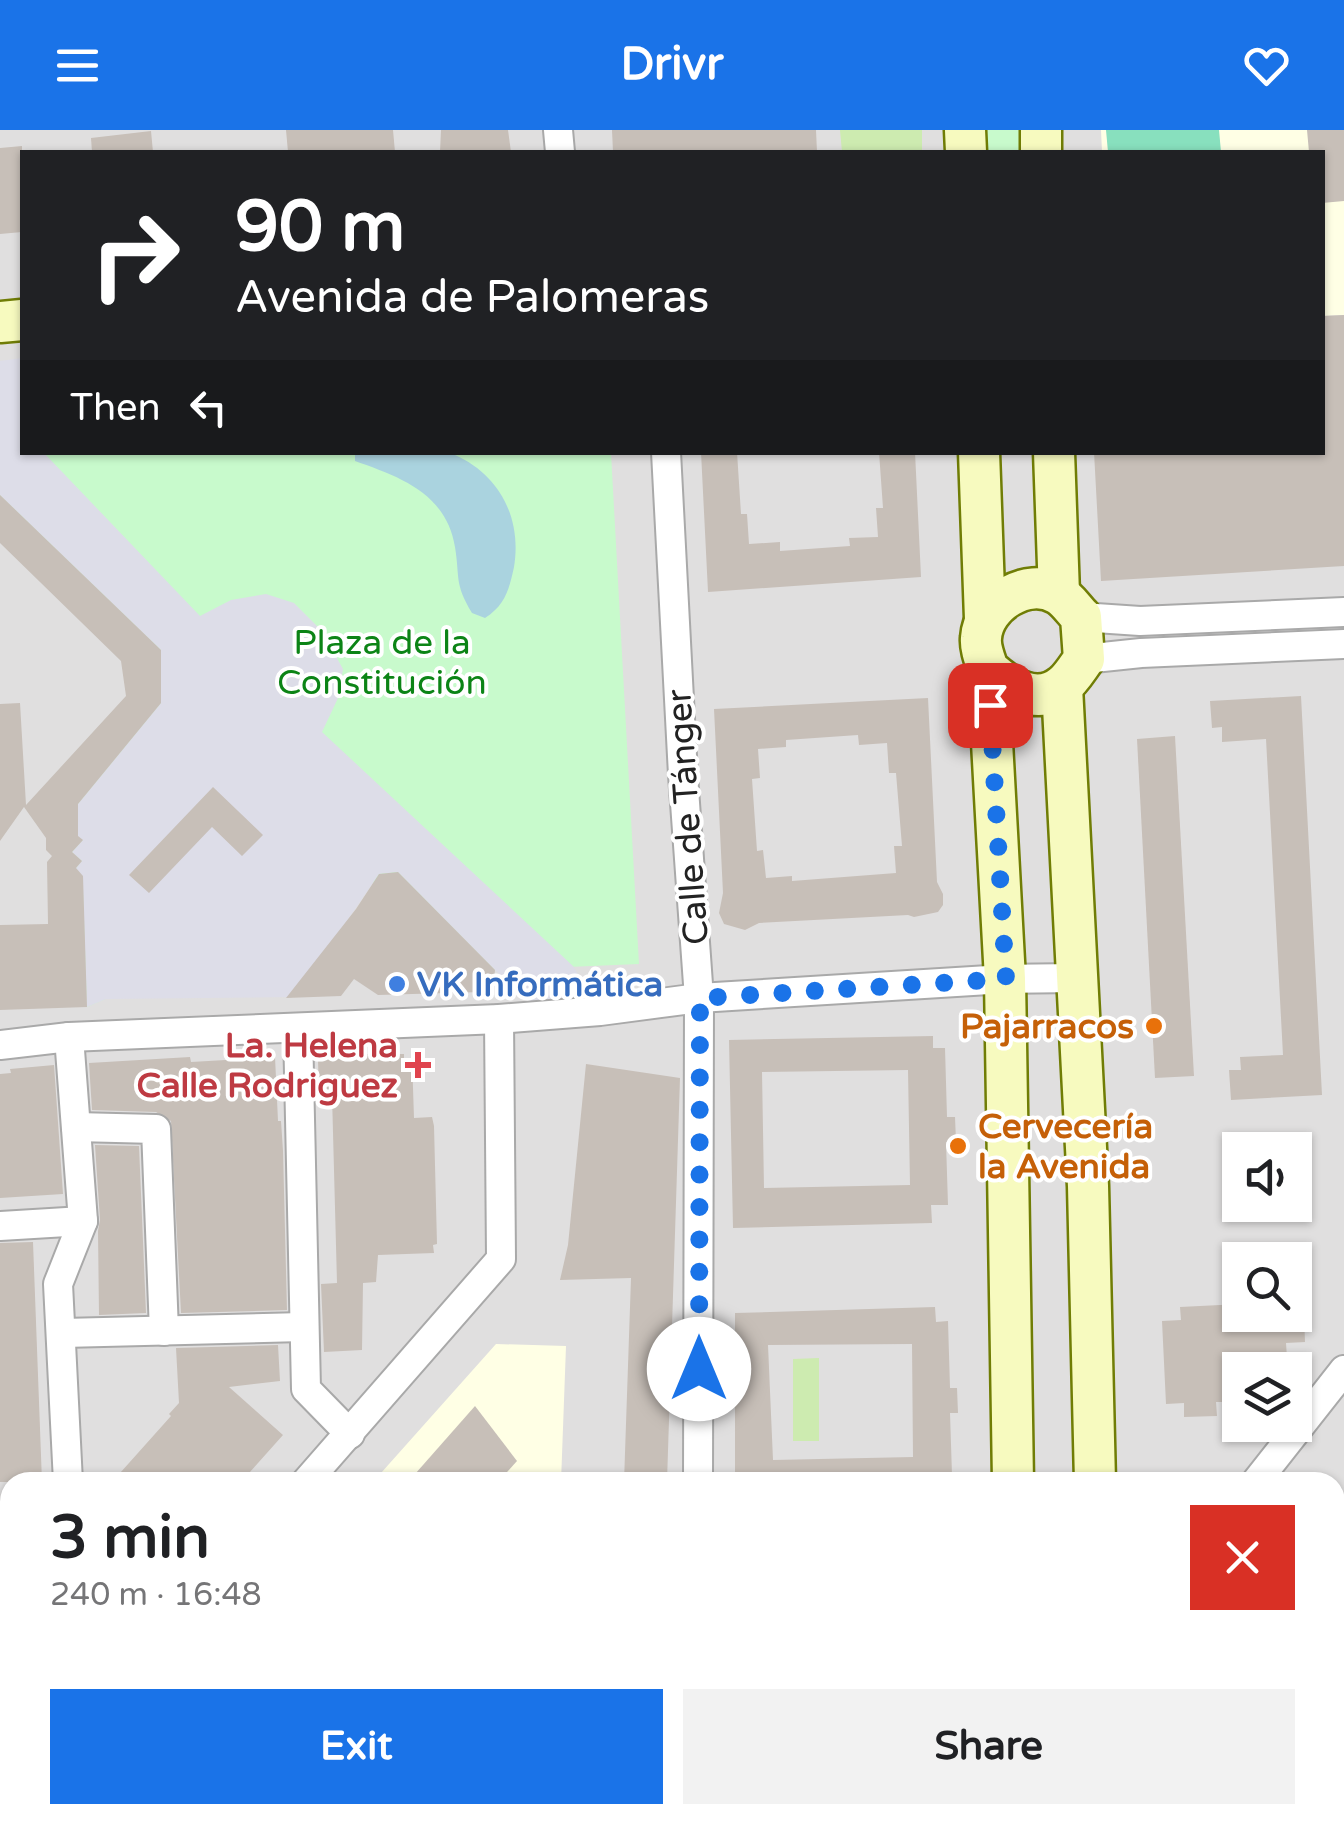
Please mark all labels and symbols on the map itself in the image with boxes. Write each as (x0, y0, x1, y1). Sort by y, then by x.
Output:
park label: Plaza de la Constitución (277, 622, 487, 704)
pin (948, 663, 1033, 748)
street label: Calle de Tánger (658, 687, 718, 946)
place label: VK Informática (417, 964, 663, 1006)
marker: VK Informática (386, 973, 408, 995)
place label: Pajarracos (960, 1006, 1134, 1048)
marker: Pajarracos (1143, 1015, 1165, 1037)
place label: La. Helena Calle Rodriguez (137, 1025, 398, 1107)
marker: La. Helena Calle Rodriguez (407, 1054, 429, 1076)
place label: Cervecería la Avenida (978, 1106, 1153, 1188)
marker: Cervecería la Avenida (947, 1135, 969, 1157)
position arrow (647, 1317, 751, 1421)

